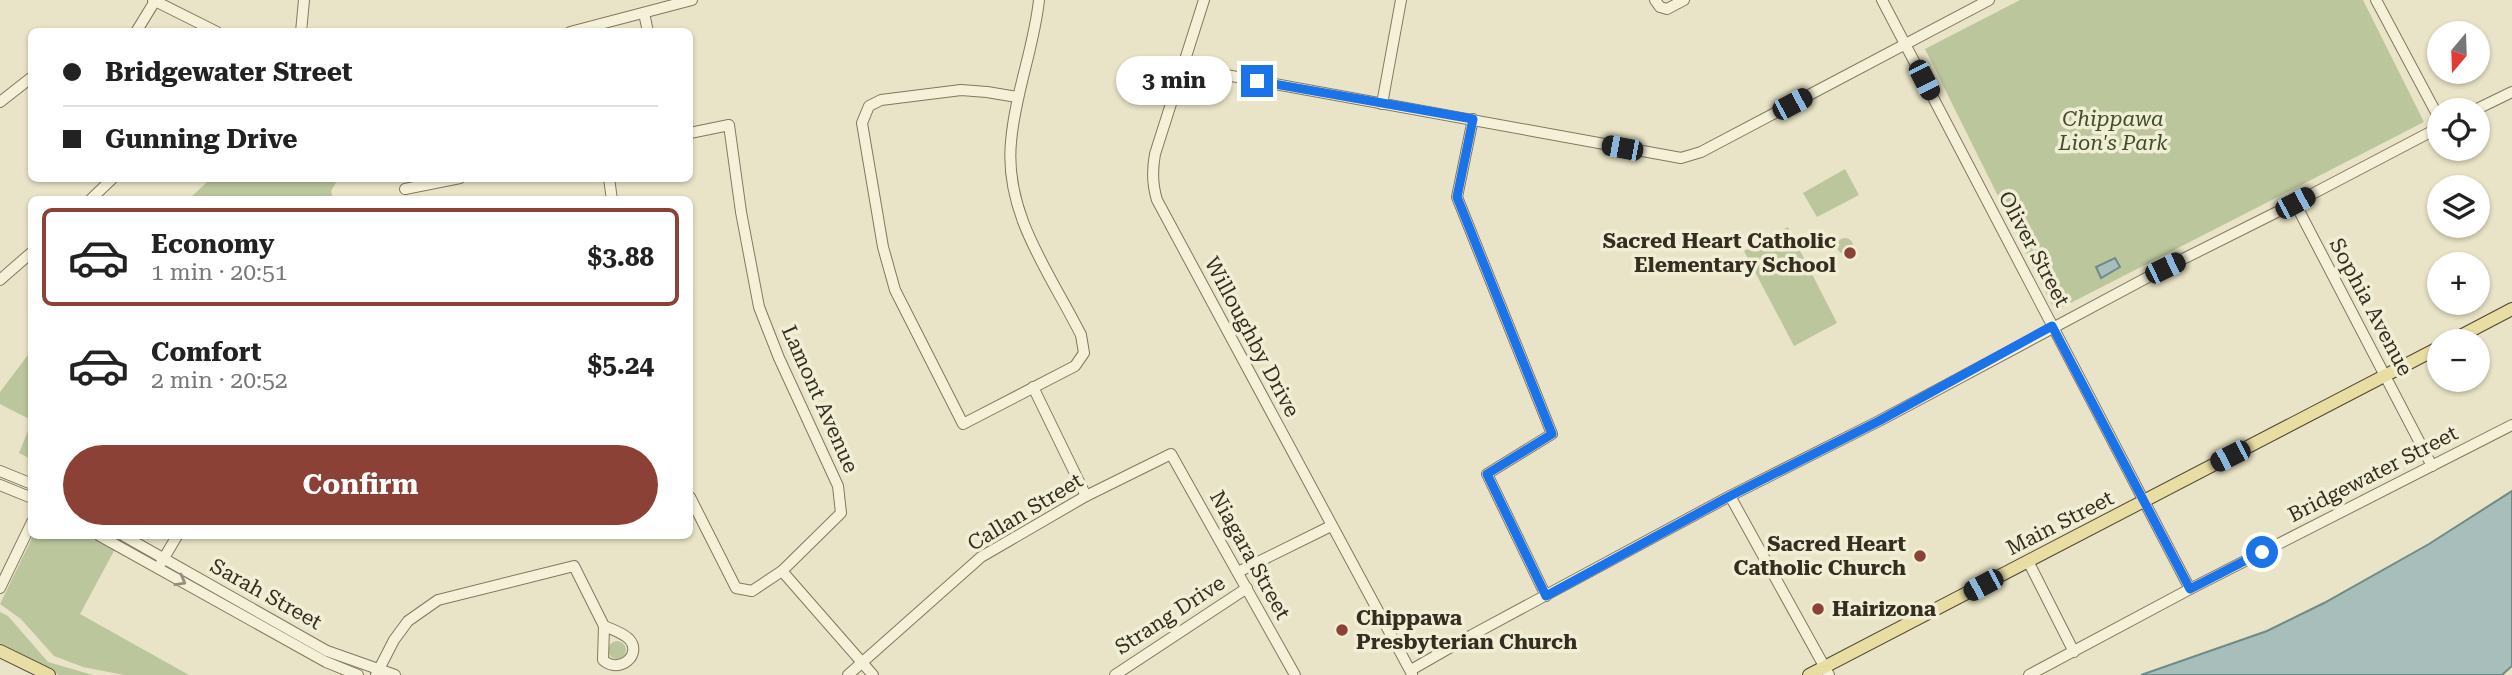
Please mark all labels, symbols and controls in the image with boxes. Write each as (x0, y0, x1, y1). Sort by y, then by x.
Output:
north arrow (2427, 21, 2490, 84)
map controls (2427, 21, 2490, 392)
callout: 3 min (1117, 56, 1232, 106)
text: Bridgewater Street (105, 57, 353, 87)
car (1906, 57, 1943, 103)
route end (1241, 65, 1273, 97)
text: 3 min (1142, 67, 1206, 94)
car (1769, 85, 1816, 123)
button: locate (2427, 98, 2490, 161)
park label: Chippawa Lion's Park (2057, 107, 2168, 155)
text: Gunning Drive (105, 124, 298, 154)
car (1600, 134, 1645, 162)
button: layers (2427, 175, 2490, 238)
car (2272, 184, 2319, 222)
street label: Oliver Street (1994, 187, 2075, 311)
icon: car (67, 226, 130, 289)
text: Economy (151, 229, 274, 259)
place label: Sacred Heart Catholic Elementary School (1603, 229, 1836, 277)
street label: Sophia Avenue (2325, 234, 2417, 380)
text: $3.88 (588, 242, 654, 272)
marker: Sacred Heart Catholic Elementary School (1842, 245, 1858, 261)
car (2142, 249, 2189, 287)
button: + (2427, 252, 2490, 315)
street label: Willoughby Drive (1200, 253, 1304, 421)
text: 1 min · 20:51 (151, 259, 288, 286)
street label: Lamont Avenue (777, 322, 863, 476)
button: − (2427, 329, 2490, 392)
icon: car (67, 334, 130, 397)
text: Comfort (151, 337, 261, 367)
text: $5.24 (588, 350, 654, 380)
text: 2 min · 20:52 (151, 367, 288, 394)
street label: Bridgewater Street (2284, 421, 2462, 527)
car (2207, 437, 2254, 475)
button: Confirm (63, 445, 658, 525)
street label: Callan Street (963, 468, 1087, 556)
street label: Main Street (2002, 486, 2118, 560)
street label: Niagara Street (1205, 487, 1295, 624)
place label: Sacred Heart Catholic Church (1733, 532, 1906, 580)
route start (2246, 536, 2278, 568)
marker: Sacred Heart Catholic Church (1912, 548, 1928, 564)
street label: Sarah Street (206, 554, 326, 635)
car (1960, 566, 2007, 604)
street label: Strang Drive (1111, 571, 1229, 659)
one-way arrow (173, 573, 186, 586)
place label: Hairizona (1832, 597, 1937, 621)
marker: Hairizona (1810, 601, 1826, 617)
place label: Chippawa Presbyterian Church (1356, 606, 1577, 654)
marker: Chippawa Presbyterian Church (1334, 622, 1350, 638)

